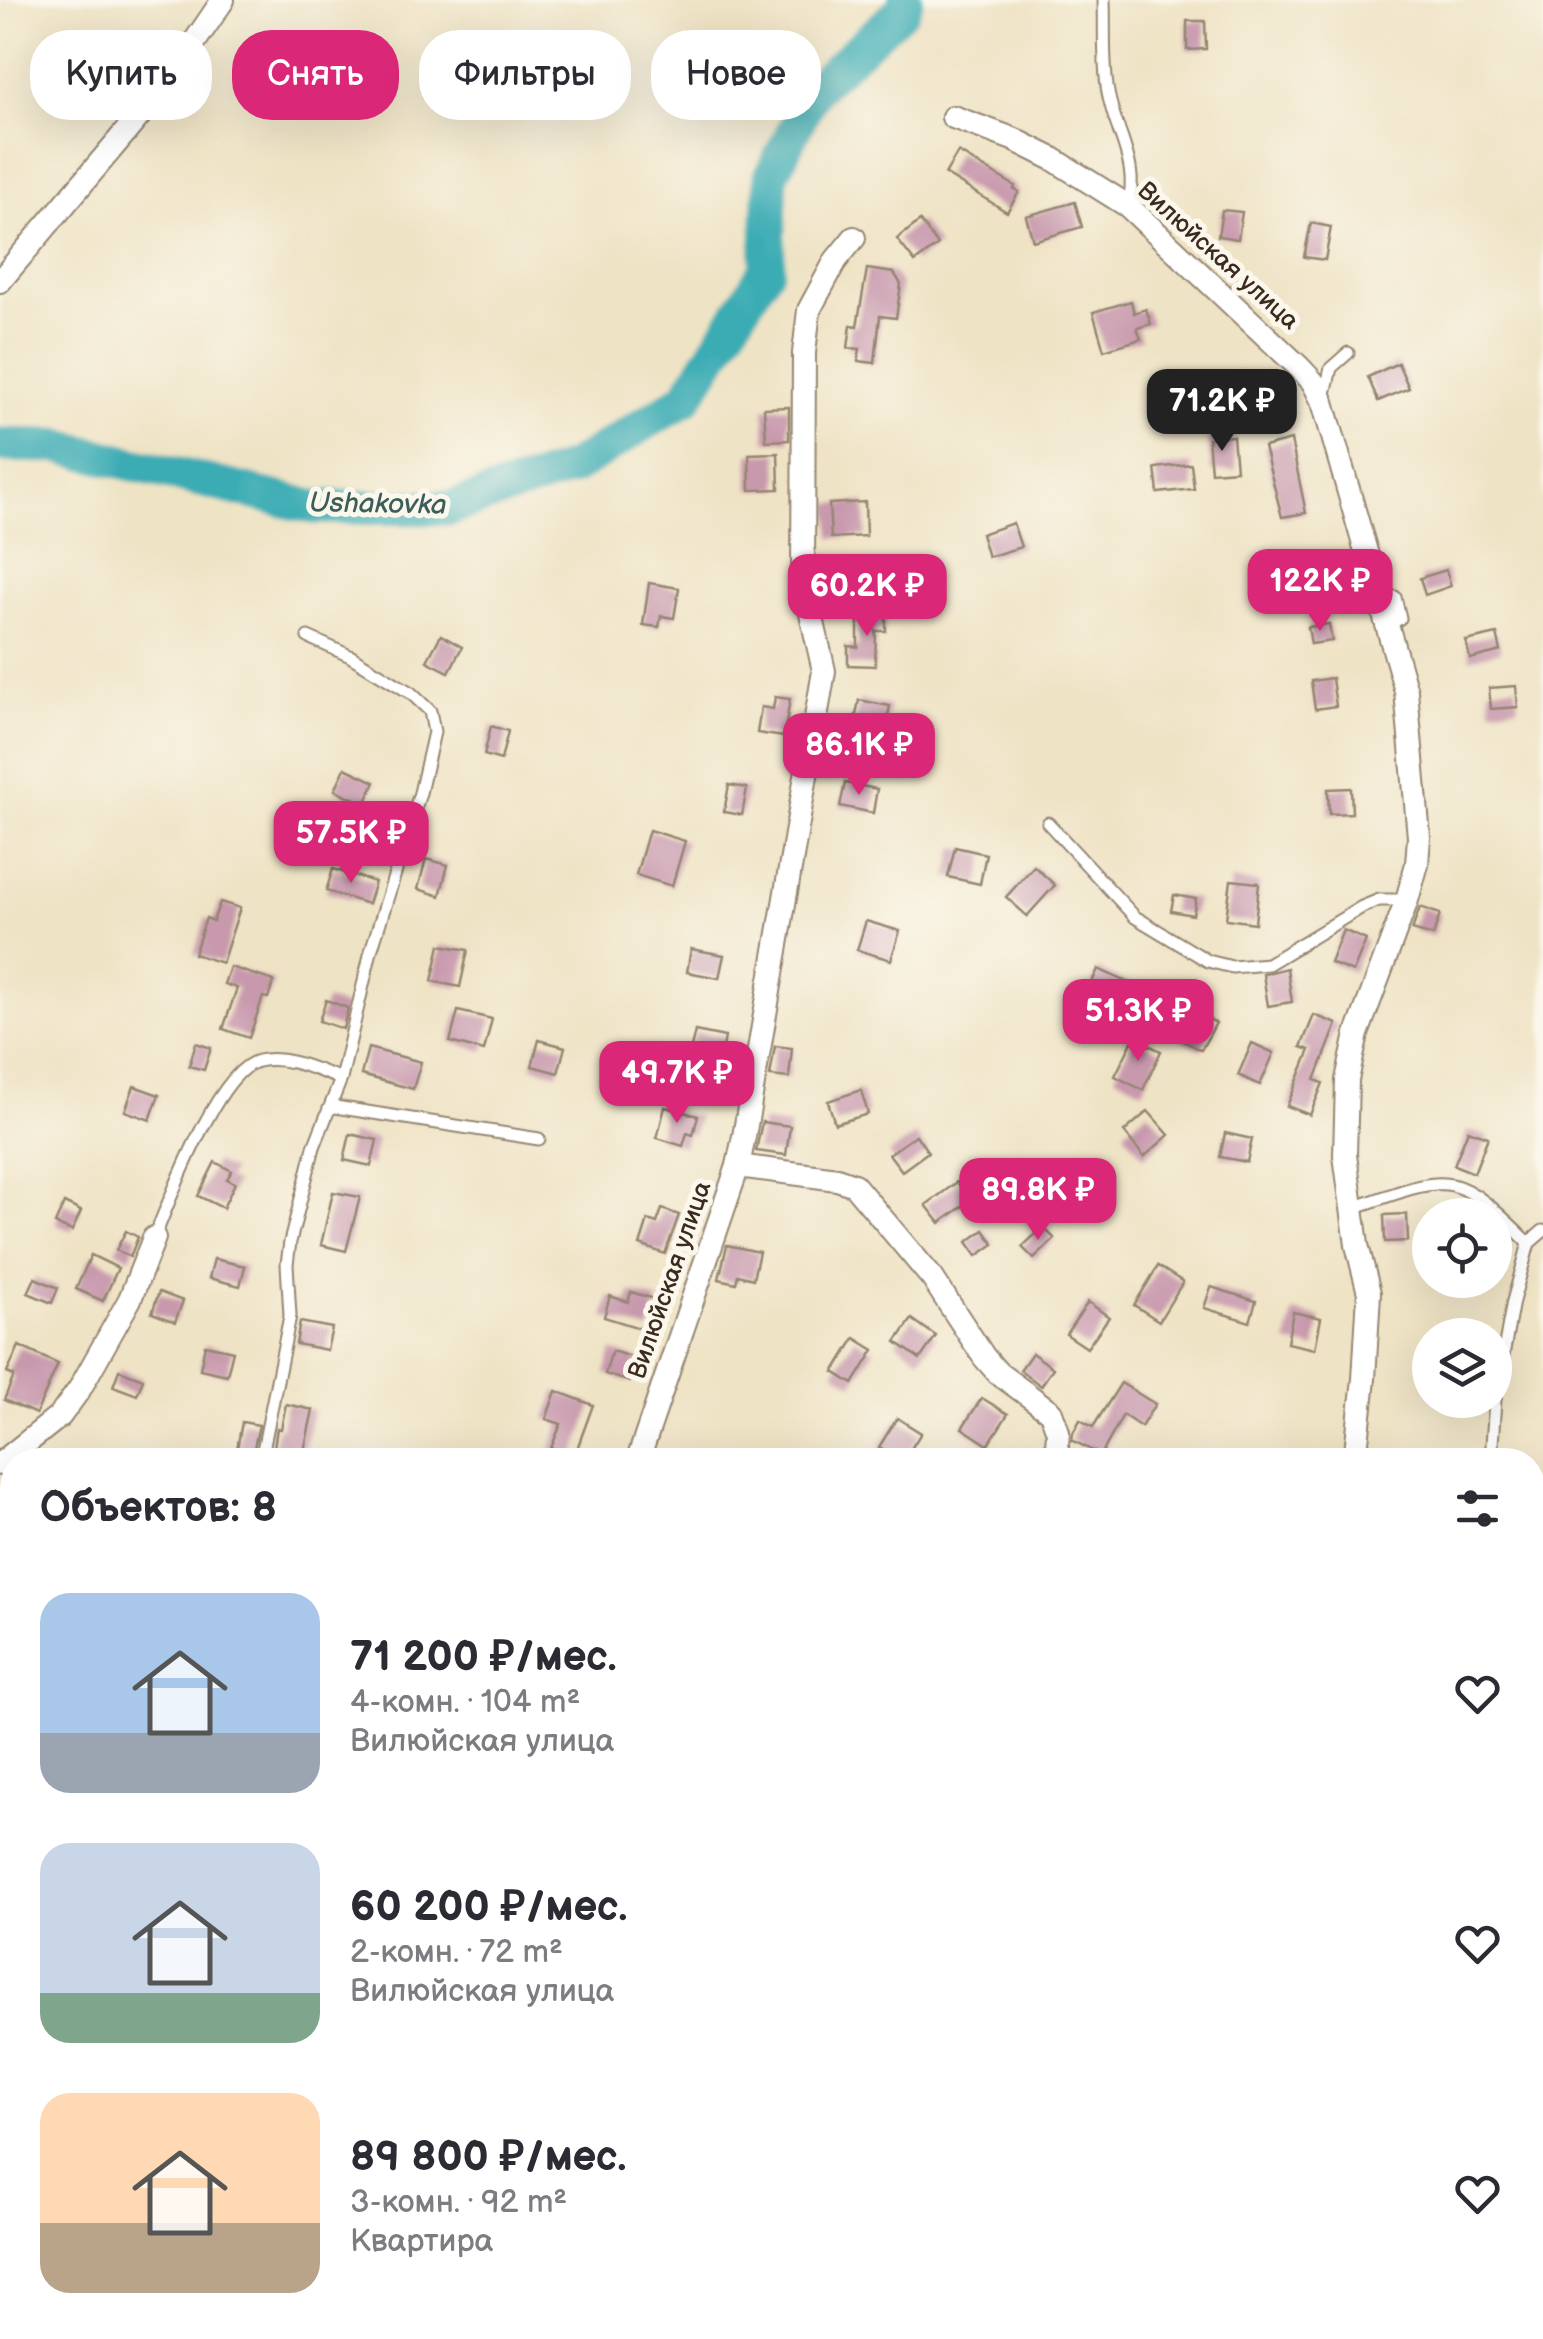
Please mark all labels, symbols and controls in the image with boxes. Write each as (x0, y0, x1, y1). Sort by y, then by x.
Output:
chip: Купить (30, 30, 212, 120)
chip: Снять (232, 30, 399, 120)
chip: Фильтры (419, 30, 631, 120)
chip: Новое (651, 30, 821, 120)
street label: Вилюйская улица (1131, 175, 1305, 337)
pin: 71.2K ₽ (1130, 369, 1314, 454)
text: 71.2K ₽ (1169, 382, 1275, 421)
water label: Ushakovka (309, 486, 447, 522)
pin: 122K ₽ (1239, 549, 1401, 634)
pin: 60.2K ₽ (775, 554, 959, 639)
text: 122K ₽ (1270, 562, 1370, 601)
text: 60.2K ₽ (810, 567, 924, 606)
pin: 86.1K ₽ (767, 713, 951, 798)
text: 86.1K ₽ (805, 726, 913, 765)
pin: 57.5K ₽ (259, 801, 443, 886)
text: 57.5K ₽ (296, 814, 406, 853)
pin: 51.3K ₽ (1046, 979, 1230, 1064)
text: 51.3K ₽ (1085, 992, 1191, 1031)
pin: 49.7K ₽ (585, 1041, 769, 1126)
text: 49.7K ₽ (621, 1054, 733, 1093)
pin: 89.8K ₽ (946, 1158, 1130, 1243)
text: 89.8K ₽ (981, 1171, 1095, 1210)
street label: Вилюйская улица (622, 1177, 718, 1383)
map controls (1412, 1198, 1512, 1418)
button: locate (1412, 1198, 1512, 1298)
button: layers (1412, 1318, 1512, 1418)
icon: filters (1450, 1481, 1505, 1536)
text: Объектов: 8 (40, 1483, 277, 1534)
text: 71 200 ₽/мес. (350, 1632, 617, 1683)
icon: home (120, 1633, 240, 1753)
icon: heart (1450, 1666, 1505, 1721)
text: 4-комн. · 104 m² (350, 1683, 580, 1722)
text: Вилюйская улица (350, 1722, 615, 1761)
text: 60 200 ₽/мес. (350, 1882, 627, 1933)
icon: home (120, 1883, 240, 2003)
icon: heart (1450, 1916, 1505, 1971)
text: 2-комн. · 72 m² (350, 1933, 563, 1972)
text: Вилюйская улица (350, 1972, 615, 2011)
text: 89 800 ₽/мес. (350, 2132, 627, 2183)
icon: home (120, 2133, 240, 2253)
icon: heart (1450, 2166, 1505, 2221)
text: 3-комн. · 92 m² (350, 2183, 567, 2222)
text: Квартира (350, 2222, 493, 2261)

